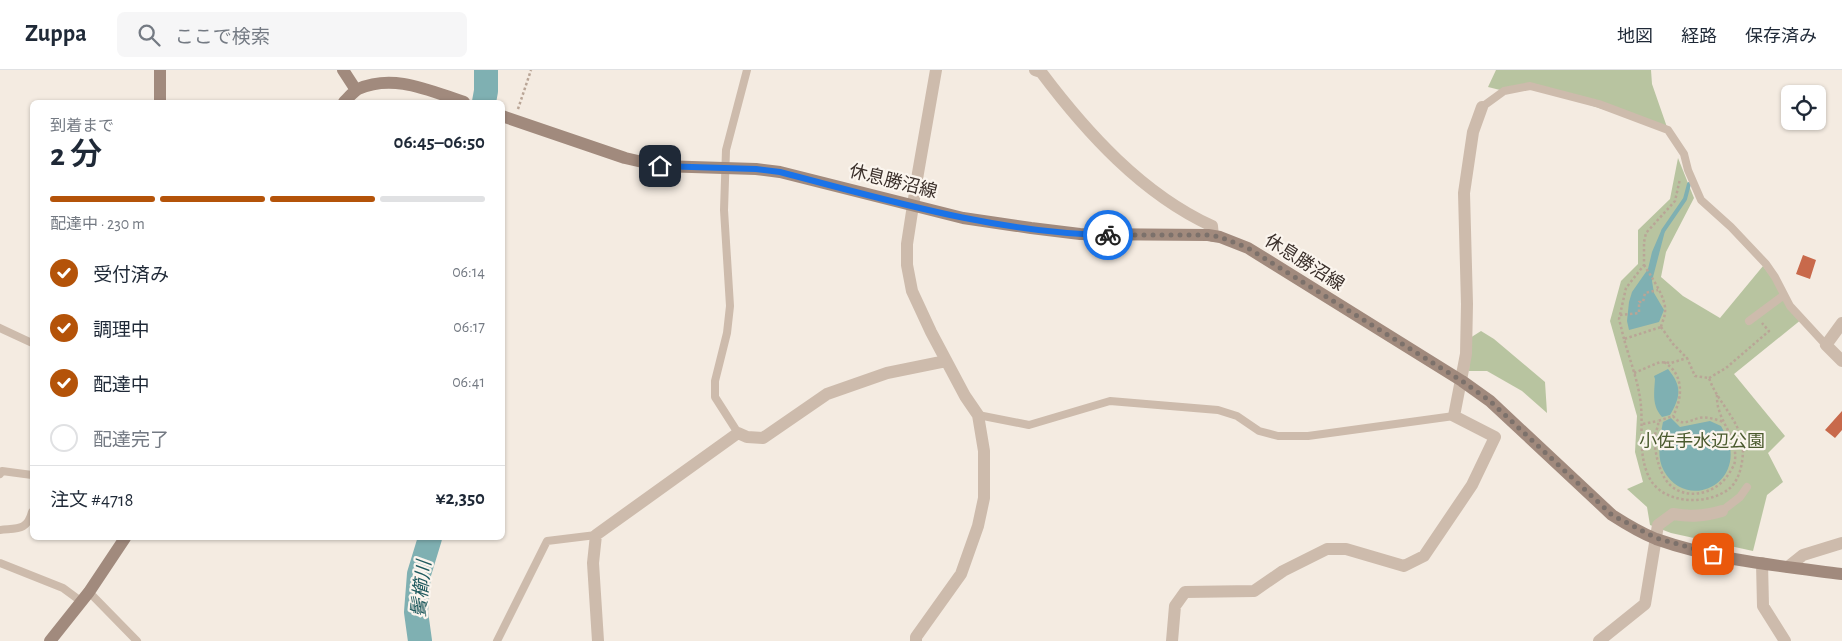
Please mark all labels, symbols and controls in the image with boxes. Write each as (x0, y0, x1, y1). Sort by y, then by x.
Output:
search box (117, 12, 467, 57)
icon: search (135, 21, 163, 49)
text: Zuppa (25, 22, 87, 46)
text: ここで検索 (175, 28, 270, 47)
text: 地図 (1617, 28, 1653, 46)
text: 経路 (1681, 28, 1717, 46)
text: 保存済み (1745, 28, 1817, 46)
map controls (1781, 85, 1826, 130)
button: locate (1781, 85, 1826, 130)
text: 到着まで (50, 118, 114, 134)
text: 06:45–06:50 (394, 133, 485, 152)
text: 2 分 (50, 139, 102, 171)
pin (639, 145, 681, 187)
icon: home (646, 152, 674, 180)
street label: 休息勝沼線 (847, 160, 939, 202)
courier (1083, 210, 1133, 260)
text: 配達中 · 230 m (50, 216, 145, 232)
icon: bike (1094, 221, 1122, 249)
street label: 休息勝沼線 (1261, 230, 1348, 294)
icon: check (50, 259, 78, 287)
text: 06:14 (452, 264, 485, 280)
text: 受付済み (93, 266, 169, 285)
icon: check (50, 314, 78, 342)
text: 06:17 (453, 319, 485, 335)
text: 調理中 (93, 321, 150, 340)
icon: check (50, 369, 78, 397)
text: 06:41 (452, 374, 485, 390)
text: 配達中 (93, 376, 150, 395)
text: 配達完了 (93, 431, 169, 450)
park label: 小佐手水辺公園 (1639, 432, 1765, 451)
text: ¥2,350 (435, 489, 485, 508)
text: 注文 #4718 (50, 491, 134, 510)
pin (1692, 533, 1734, 575)
icon: bag (1699, 540, 1727, 568)
water label: 鬢櫛川 (409, 558, 435, 618)

